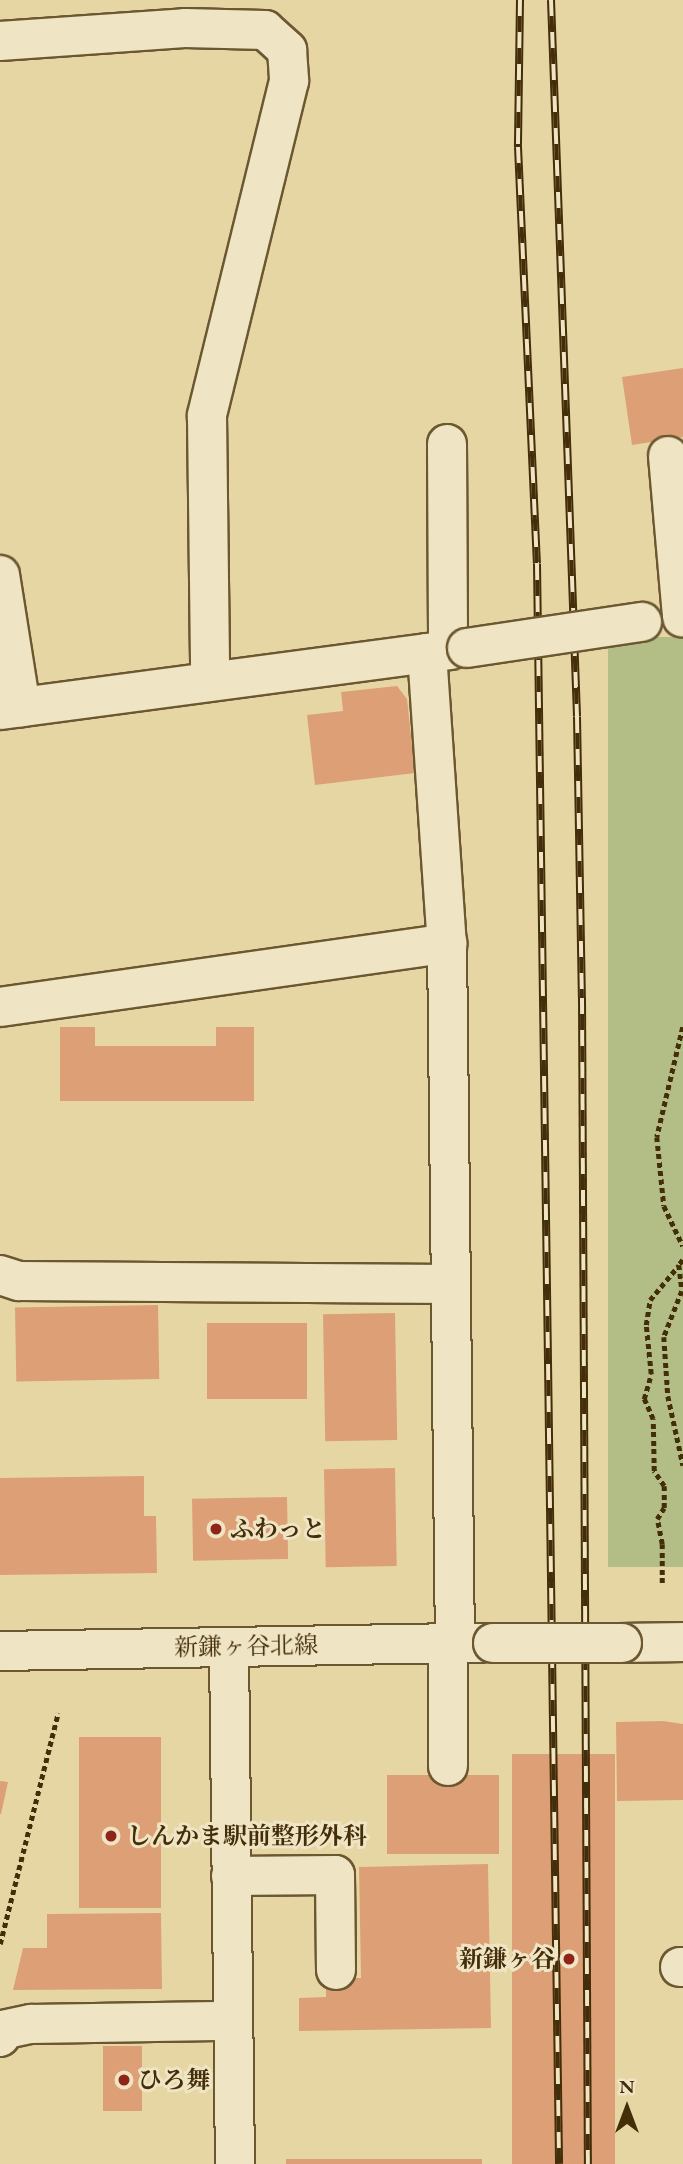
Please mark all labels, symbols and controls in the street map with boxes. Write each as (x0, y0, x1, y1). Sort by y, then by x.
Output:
place label: ふわっと (230, 1515, 326, 1543)
marker: ふわっと (208, 1521, 224, 1537)
street label: 新鎌ヶ谷北線 (174, 1630, 318, 1662)
place label: しんかま駅前整形外科 (127, 1822, 367, 1850)
marker: しんかま駅前整形外科 (101, 1826, 121, 1846)
place label: 新鎌ヶ谷 (459, 1945, 555, 1973)
marker: 新鎌ヶ谷 (561, 1951, 577, 1967)
place label: ひろ舞 (138, 2066, 210, 2094)
marker: ひろ舞 (116, 2072, 132, 2088)
north arrow (592, 2073, 662, 2143)
text: N (619, 2074, 635, 2099)

